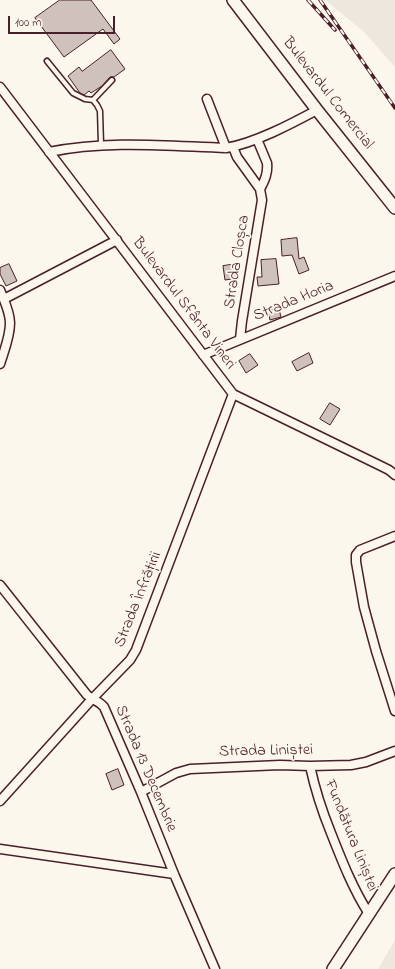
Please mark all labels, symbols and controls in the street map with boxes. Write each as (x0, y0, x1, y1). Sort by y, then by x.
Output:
scale bar (10, 8, 117, 34)
text: 100 m (15, 14, 42, 32)
street label: Bulevardul Comercial (277, 34, 377, 154)
street label: Strada Cloșca (221, 214, 255, 310)
street label: Bulevardul Sfânta Vineri (127, 234, 239, 374)
street label: Strada Horia (251, 277, 337, 327)
street label: Strada Înfrățirii (111, 549, 167, 651)
street label: Strada 13 Decembrie (110, 703, 180, 835)
street label: Strada Liniștei (219, 742, 313, 762)
street label: Fundătura Liniștei (319, 777, 381, 895)

